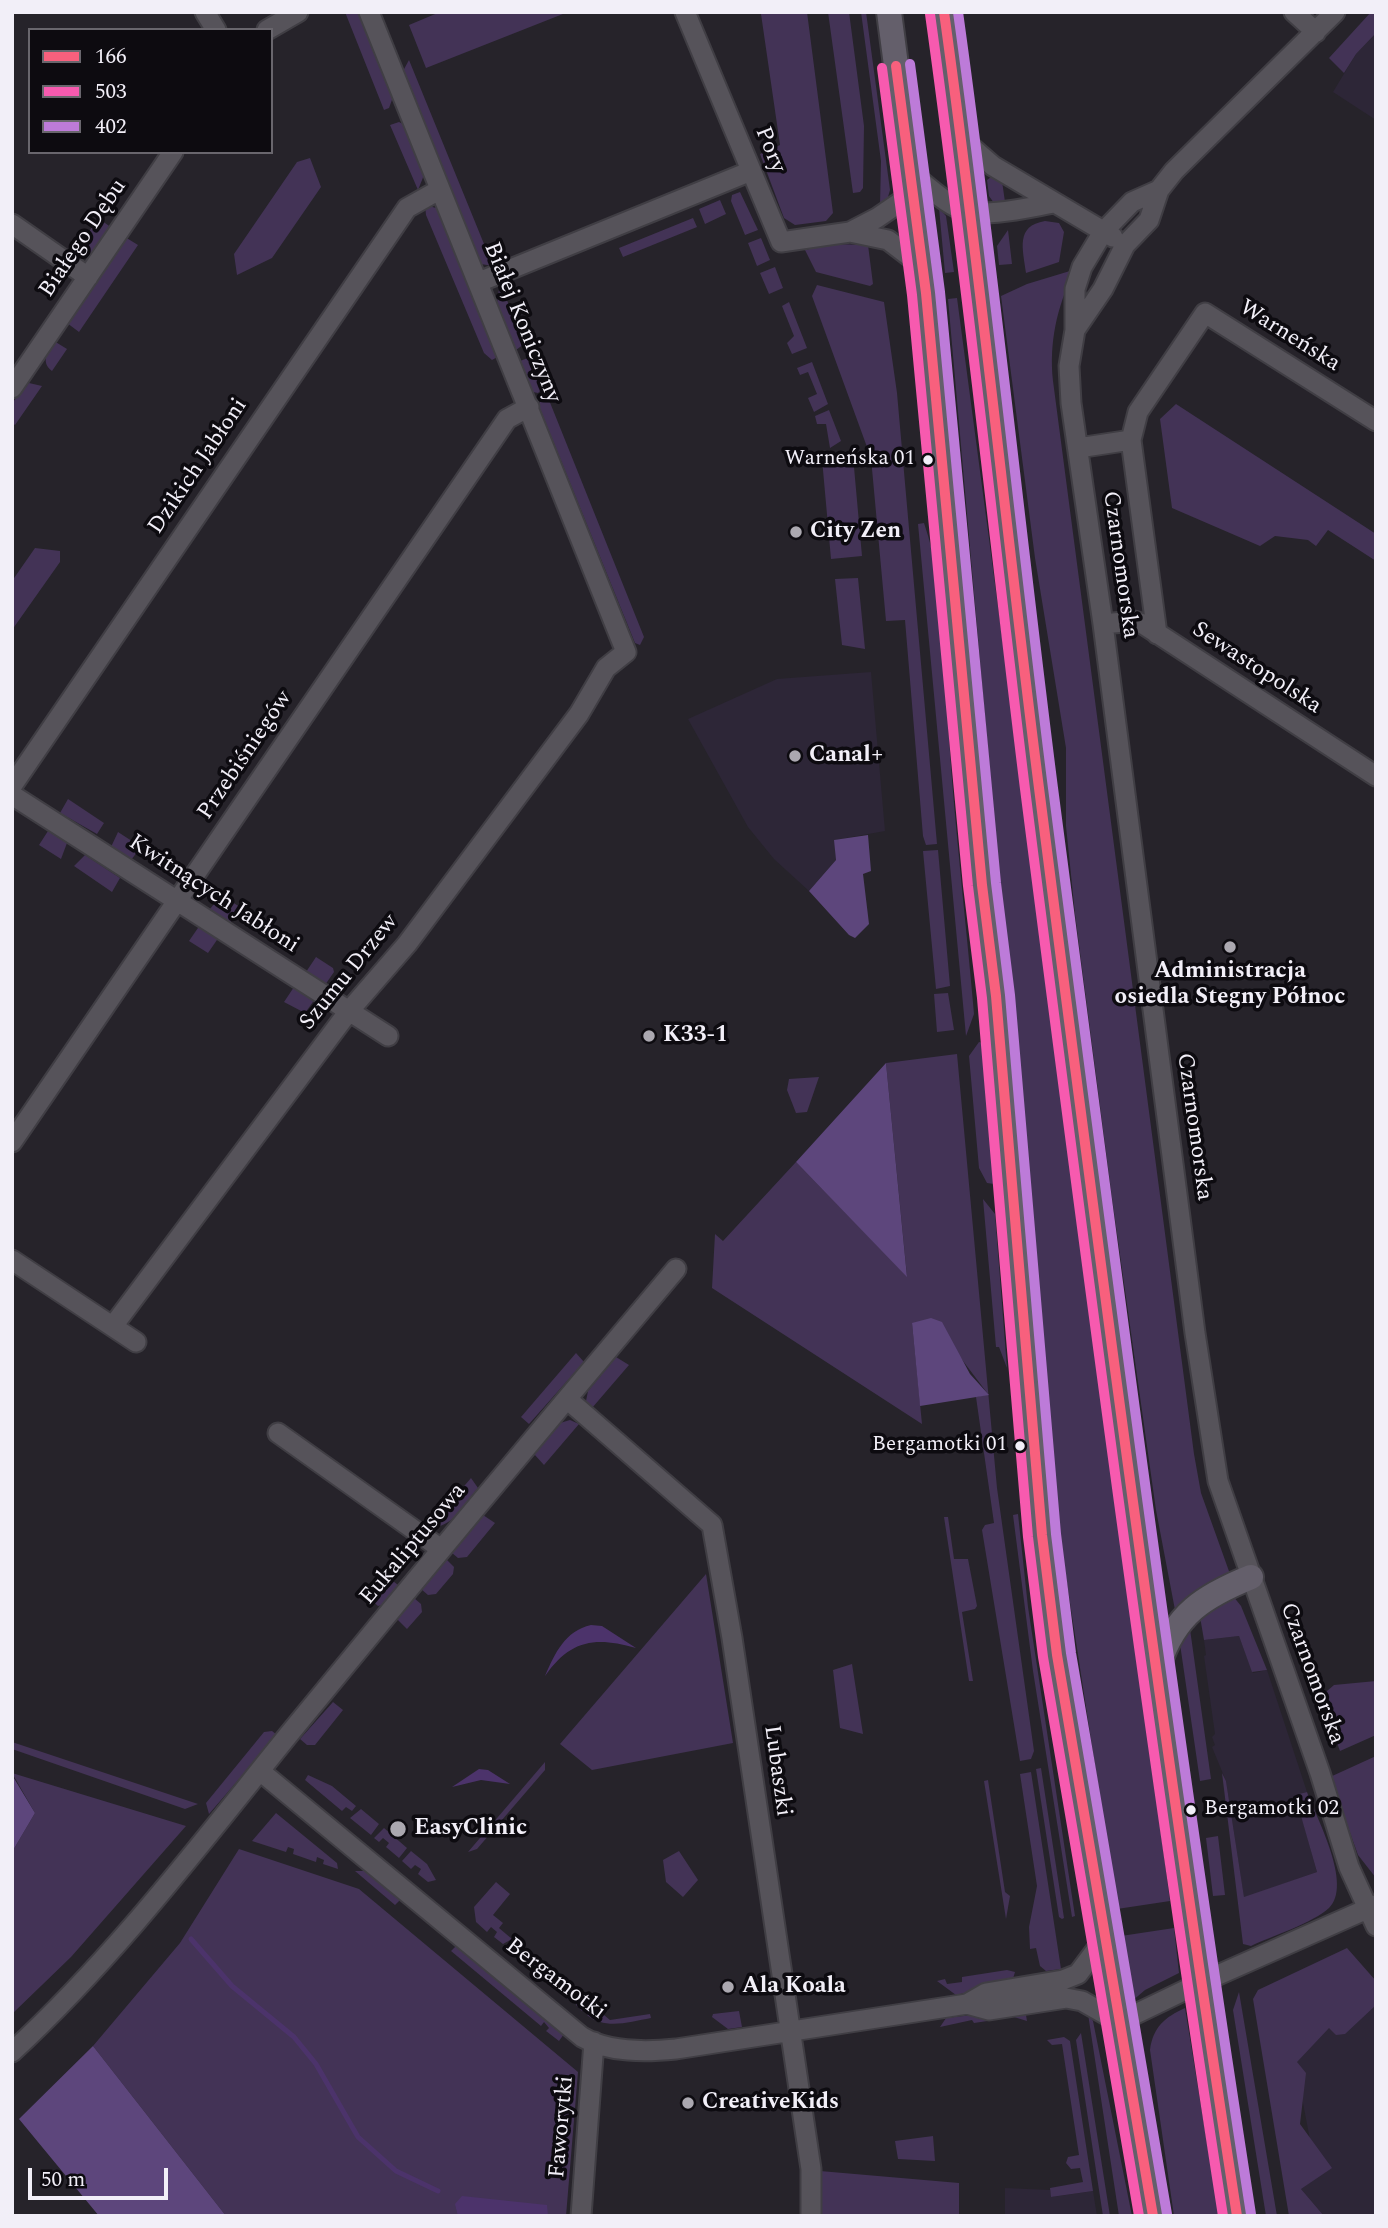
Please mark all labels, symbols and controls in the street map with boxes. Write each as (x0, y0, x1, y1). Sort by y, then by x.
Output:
legend (28, 28, 273, 154)
text: 166 (95, 41, 127, 73)
text: 503 (95, 76, 127, 108)
text: 402 (95, 111, 127, 143)
street label: Pory (747, 123, 791, 177)
street label: Białego Dębu (34, 175, 134, 303)
street label: Białej Koniczyny (476, 239, 566, 407)
street label: Warneńska (1233, 295, 1345, 379)
street label: Dzikich Jabłoni (143, 394, 255, 540)
place label: Warneńska 01 (785, 447, 915, 473)
marker: Warneńska 01 (921, 453, 935, 467)
street label: Czarnomorska (1095, 490, 1143, 640)
place label: City Zen (810, 518, 901, 546)
marker: City Zen (788, 524, 804, 540)
street label: Sewastopolska (1186, 617, 1326, 721)
street label: Przebiśniegów (193, 686, 299, 826)
place label: Canal+ (809, 742, 884, 770)
marker: Canal+ (787, 748, 803, 764)
street label: Kwitnących Jabłoni (123, 830, 303, 960)
street label: Szumu Drzew (295, 909, 405, 1037)
marker: Administracja osiedla Stegny Północ (1222, 939, 1238, 955)
place label: Administracja osiedla Stegny Północ (1115, 958, 1345, 1012)
place label: K33-1 (663, 1022, 728, 1050)
marker: K33-1 (641, 1028, 657, 1044)
street label: Czarnomorska (1169, 1052, 1217, 1202)
place label: Bergamotki 01 (872, 1433, 1007, 1459)
marker: Bergamotki 01 (1013, 1439, 1027, 1453)
street label: Eukaliptusowa (355, 1478, 473, 1612)
street label: Czarnomorska (1273, 1600, 1349, 1748)
street label: Lubaszki (756, 1724, 796, 1818)
place label: Bergamotki 02 (1204, 1797, 1339, 1823)
marker: Bergamotki 02 (1184, 1803, 1198, 1817)
place label: EasyClinic (414, 1815, 527, 1843)
marker: EasyClinic (388, 1819, 408, 1839)
street label: Bergamotki (499, 1933, 611, 2027)
place label: Ala Koala (742, 1973, 846, 2001)
marker: Ala Koala (720, 1979, 736, 1995)
street label: Faworytki (545, 2075, 581, 2179)
place label: CreativeKids (702, 2089, 839, 2117)
marker: CreativeKids (680, 2095, 696, 2111)
scale bar (32, 2154, 172, 2198)
text: 50 m (41, 2164, 85, 2196)

